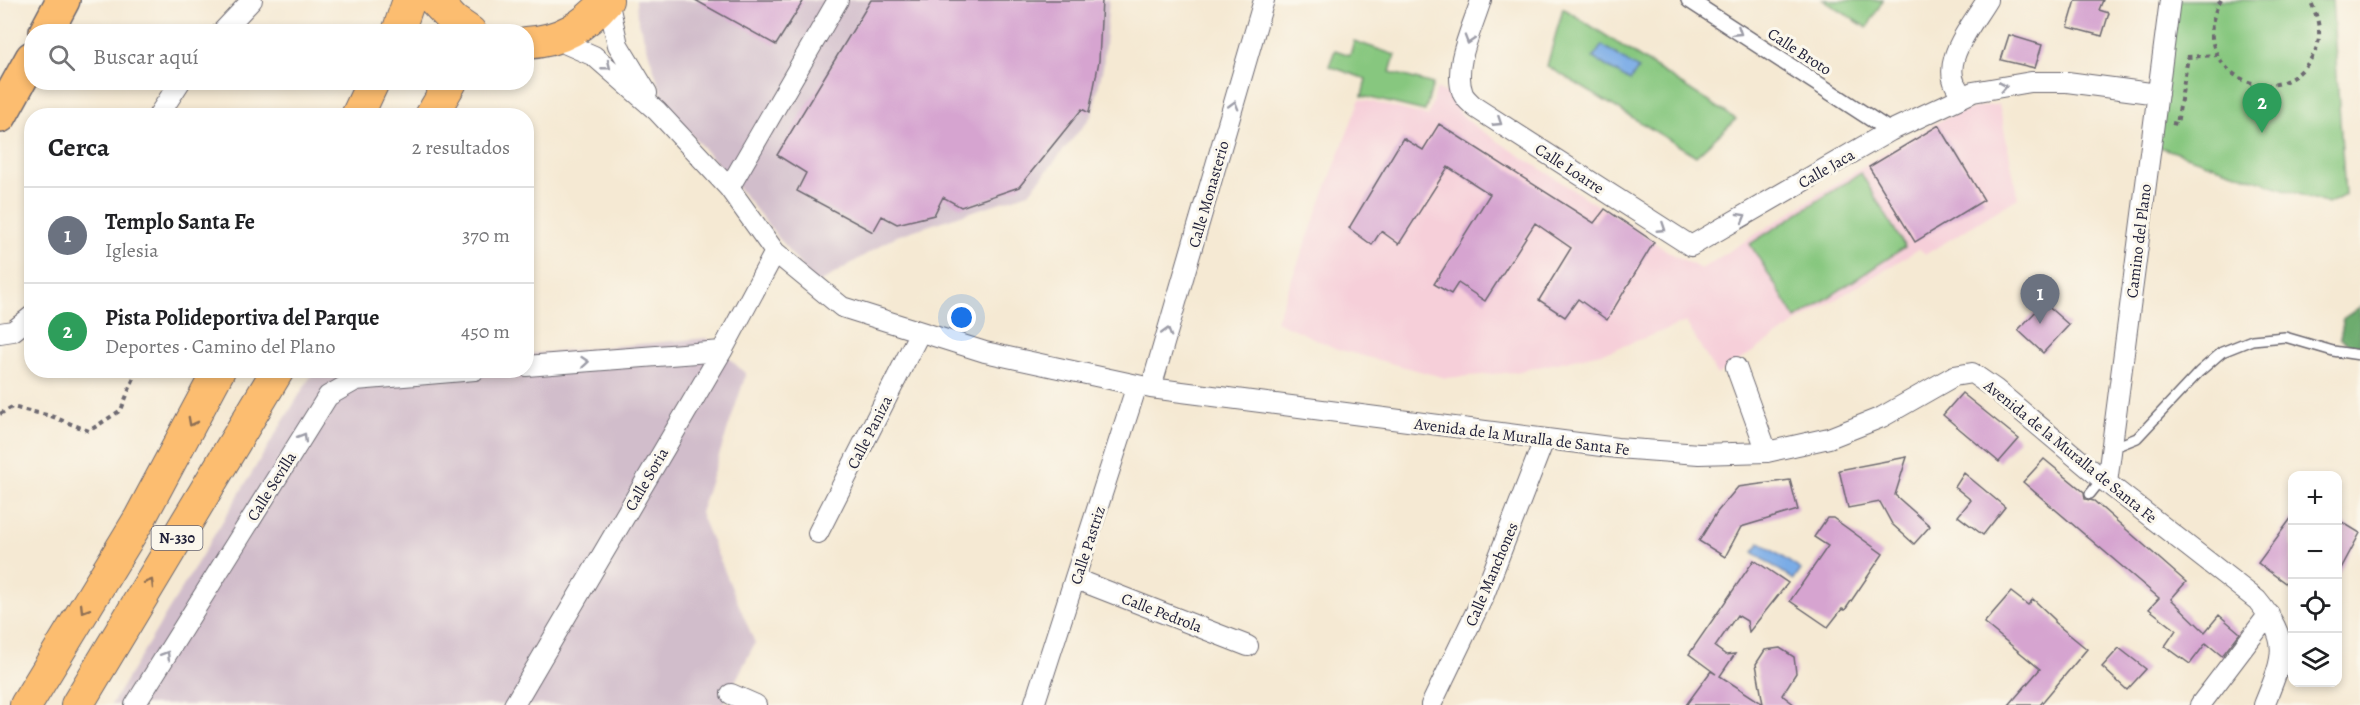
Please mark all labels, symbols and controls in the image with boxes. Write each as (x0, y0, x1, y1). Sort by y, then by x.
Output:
street label: Calle Broto (1763, 23, 1836, 81)
search box (24, 24, 534, 90)
one-way arrow (1731, 25, 1742, 36)
one-way arrow (1464, 35, 1476, 45)
icon: search (45, 41, 78, 74)
text: Buscar aquí (93, 42, 199, 72)
one-way arrow (600, 59, 611, 70)
one-way arrow (1997, 81, 2007, 94)
pin: 2 (2242, 84, 2282, 133)
one-way arrow (1227, 100, 1239, 111)
one-way arrow (1492, 115, 1502, 127)
text: Cerca (48, 130, 110, 165)
text: 2 resultados (412, 134, 510, 161)
street label: Calle Monasterio (1183, 138, 1235, 250)
street label: Calle Loarre (1531, 138, 1608, 199)
street label: Calle Jaca (1794, 144, 1859, 194)
street label: Camino del Plano (2121, 183, 2157, 300)
text: Templo Santa Fe (105, 207, 255, 237)
one-way arrow (1736, 213, 1746, 224)
one-way arrow (1656, 220, 1667, 231)
text: 1 (64, 222, 71, 249)
text: 370 m (462, 222, 510, 249)
text: Iglesia (105, 237, 159, 264)
pin: 1 (2020, 274, 2060, 324)
text: Pista Polideportiva del Parque (105, 303, 379, 333)
your location (947, 303, 976, 332)
text: 2 (63, 318, 72, 345)
text: 450 m (461, 318, 510, 345)
one-way arrow (1160, 327, 1172, 338)
text: Deportes · Camino del Plano (105, 333, 335, 360)
one-way arrow (580, 355, 589, 368)
street label: Avenida de la Muralla de Santa Fe (1979, 374, 2161, 528)
street label: Calle Paniza (842, 391, 898, 473)
street label: Avenida de la Muralla de Santa Fe (1412, 413, 1631, 461)
one-way arrow (188, 416, 199, 426)
one-way arrow (295, 433, 307, 443)
street label: Calle Soria (620, 443, 674, 515)
street label: Calle Sevilla (242, 447, 302, 525)
map controls (2288, 471, 2342, 687)
button: + (2288, 471, 2342, 525)
street label: Calle Pastriz (1065, 503, 1111, 587)
street label: Calle Manchones (1460, 519, 1524, 630)
button: − (2288, 525, 2342, 579)
road number: N-330 (152, 526, 202, 550)
one-way arrow (143, 579, 155, 589)
button: locate (2288, 579, 2342, 633)
street label: Calle Pedrola (1118, 587, 1206, 639)
one-way arrow (80, 603, 91, 613)
button: layers (2288, 633, 2342, 687)
one-way arrow (158, 651, 169, 662)

